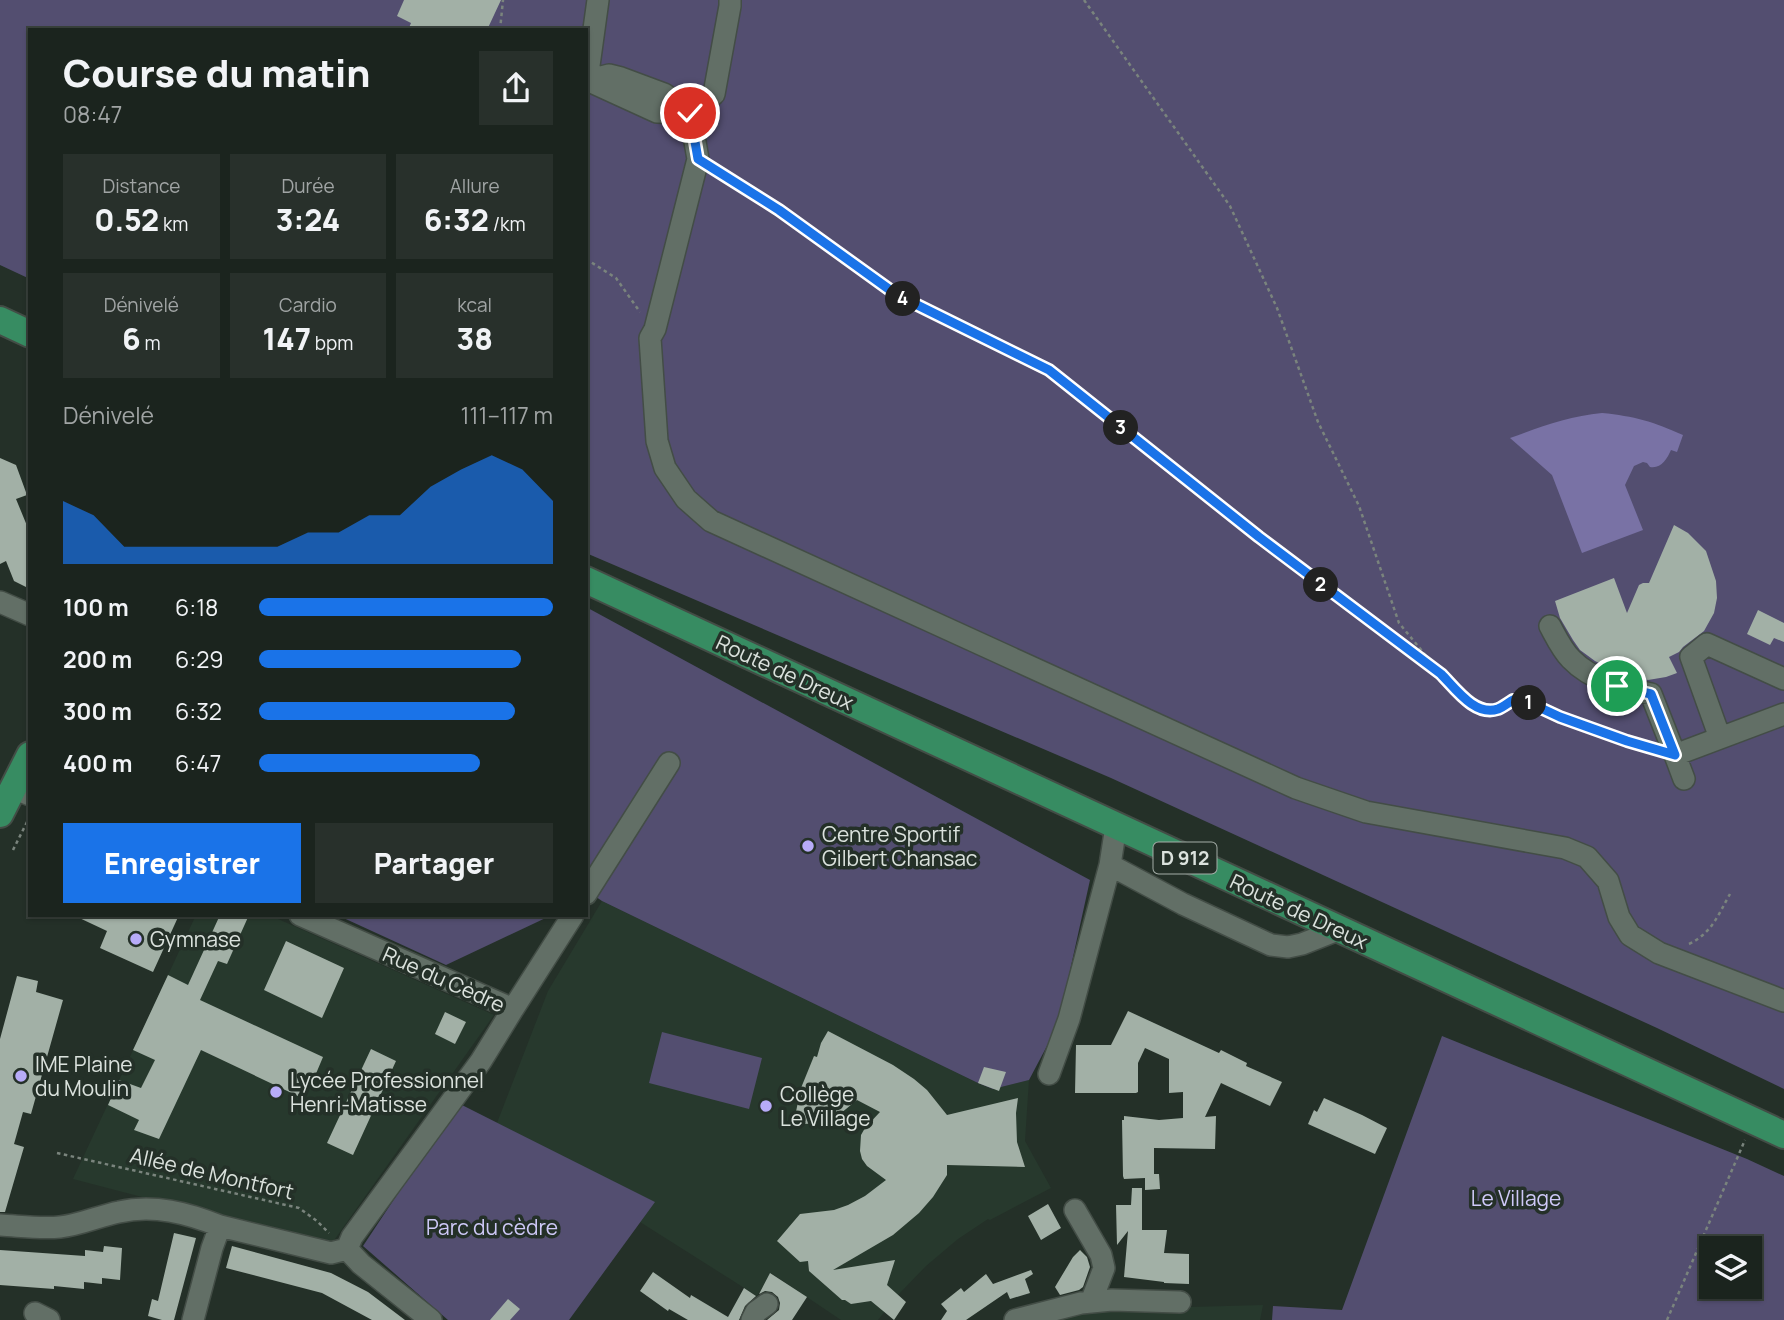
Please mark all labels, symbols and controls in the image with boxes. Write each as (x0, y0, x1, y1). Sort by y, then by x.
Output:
text: Course du matin (63, 46, 371, 98)
button: share (479, 51, 553, 125)
pin (660, 83, 720, 143)
icon: check (671, 94, 709, 132)
text: 08:47 (63, 98, 122, 130)
text: Distance (102, 173, 180, 199)
text: Durée (281, 173, 335, 199)
text: Allure (450, 173, 500, 199)
text: 0.52 (94, 199, 159, 240)
text: 3:24 (276, 199, 340, 240)
text: 6:32 (424, 199, 489, 240)
text: km (159, 211, 188, 237)
text: /km (489, 211, 526, 237)
pin: 4 (886, 282, 920, 316)
text: 4 (897, 285, 908, 311)
text: Dénivelé (104, 292, 179, 318)
text: Cardio (279, 292, 337, 318)
text: kcal (457, 292, 492, 318)
text: 6 (122, 318, 141, 359)
text: 147 (263, 318, 311, 359)
text: 38 (456, 318, 493, 359)
text: m (141, 330, 161, 356)
text: bpm (311, 330, 353, 356)
text: Dénivelé (63, 399, 154, 431)
text: 111–117 m (461, 399, 553, 431)
pin: 3 (1104, 410, 1138, 446)
text: 3 (1115, 414, 1126, 440)
pin: 2 (1304, 568, 1338, 602)
text: 2 (1315, 571, 1326, 597)
text: 100 m (63, 591, 129, 623)
text: 6:18 (175, 591, 218, 623)
street label: Route de Dreux (712, 628, 858, 716)
text: 200 m (63, 643, 132, 675)
text: 6:29 (175, 643, 224, 675)
pin (1587, 656, 1647, 716)
icon: arrive (1598, 667, 1636, 705)
pin: 1 (1512, 686, 1546, 720)
text: 1 (1524, 689, 1533, 715)
text: 300 m (63, 695, 132, 727)
text: 6:32 (175, 695, 222, 727)
text: 400 m (63, 747, 133, 779)
text: 6:47 (175, 747, 221, 779)
place label: Centre Sportif Gilbert Chansac (822, 820, 977, 872)
button: Enregistrer (63, 823, 301, 903)
button: Partager (315, 823, 553, 903)
marker: Centre Sportif Gilbert Chansac (800, 838, 816, 854)
road number: D 912 (1154, 842, 1216, 874)
street label: Route de Dreux (1226, 867, 1372, 955)
place label: Gymnase (150, 925, 241, 953)
marker: Gymnase (128, 931, 144, 947)
street label: Rue du Cèdre (379, 940, 509, 1018)
place label: IME Plaine du Moulin (35, 1050, 133, 1102)
place label: Lycée Professionnel Henri-Matisse (290, 1066, 484, 1118)
marker: IME Plaine du Moulin (13, 1068, 29, 1084)
place label: Collège Le Village (780, 1080, 871, 1132)
marker: Lycée Professionnel Henri-Matisse (268, 1084, 284, 1100)
marker: Collège Le Village (758, 1098, 774, 1114)
street label: Allée de Montfort (127, 1141, 297, 1205)
park label: Le Village (1471, 1184, 1561, 1212)
park label: Parc du cèdre (426, 1213, 558, 1241)
map controls (1699, 1236, 1762, 1299)
button: layers (1699, 1236, 1762, 1299)

